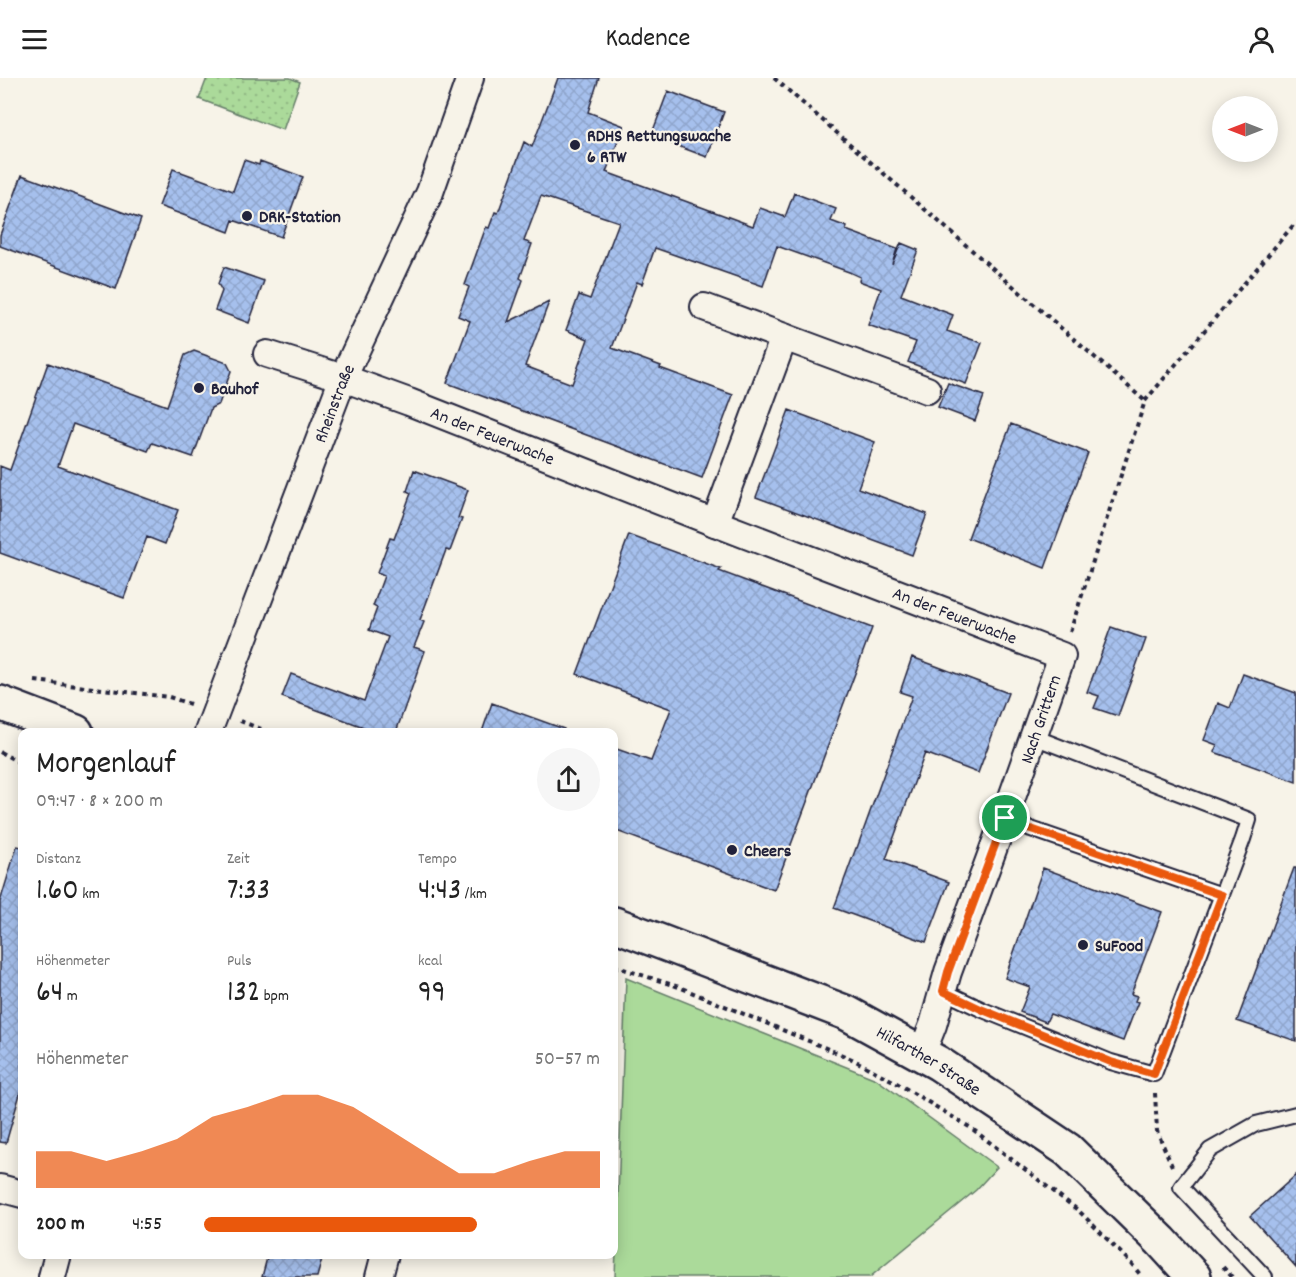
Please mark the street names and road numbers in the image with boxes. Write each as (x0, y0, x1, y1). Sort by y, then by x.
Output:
street label: Rheinstraße (309, 361, 363, 447)
street label: An der Feuerwache (426, 402, 558, 473)
street label: An der Feuerwache (888, 582, 1020, 653)
street label: Nach Grittern (1016, 672, 1069, 767)
street label: Hilfarther Straße (871, 1021, 985, 1103)

